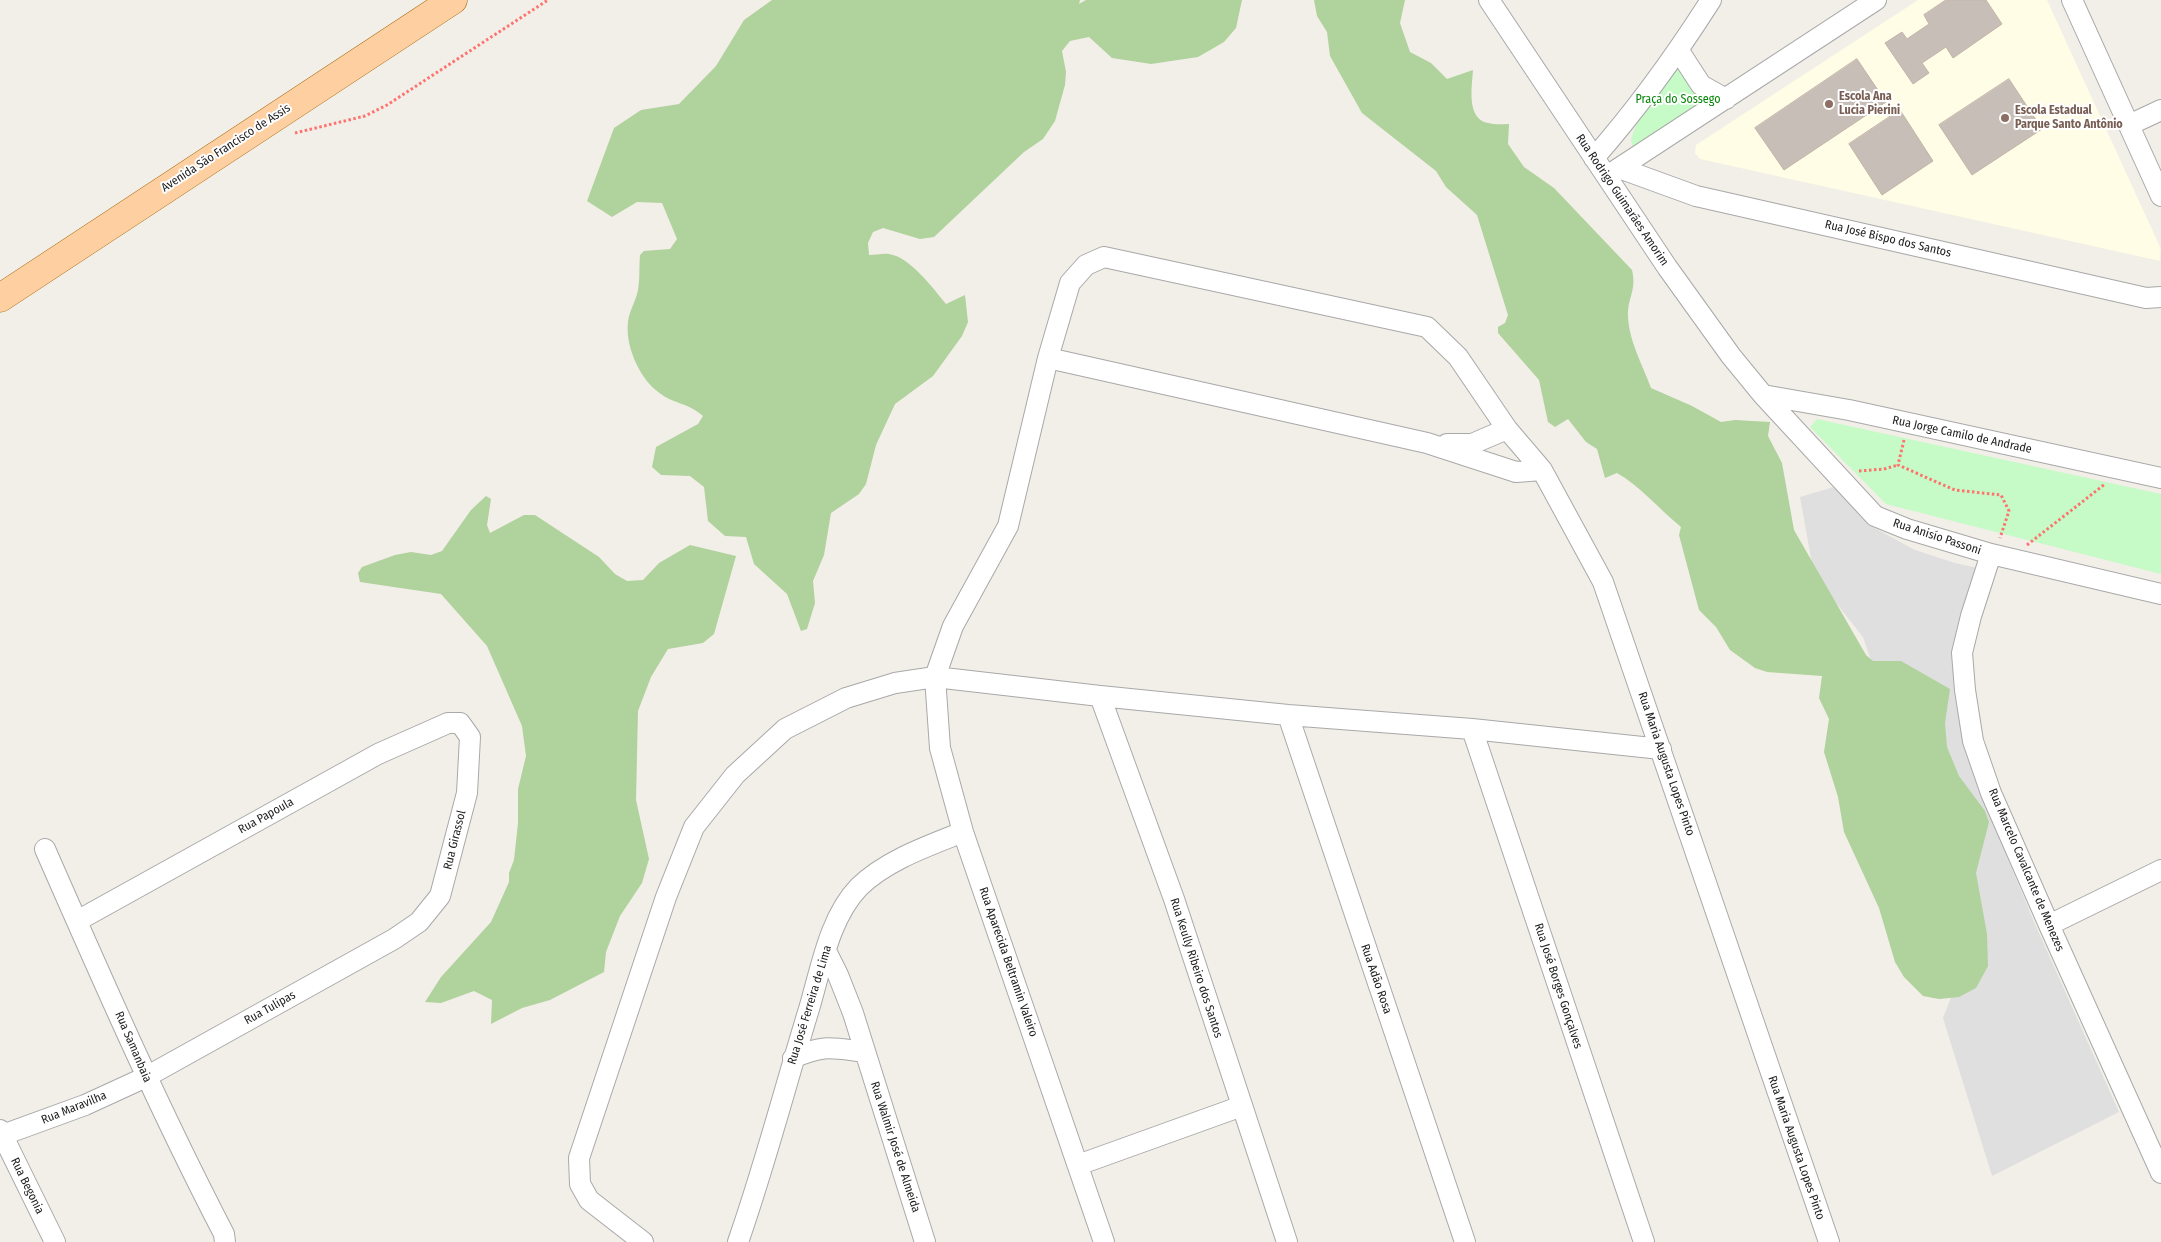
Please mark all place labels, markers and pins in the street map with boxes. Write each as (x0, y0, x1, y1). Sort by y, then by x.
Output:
place label: Escola Ana Lucia Pierini (1839, 90, 1900, 118)
marker: Escola Ana Lucia Pierini (1823, 98, 1835, 110)
place label: Escola Estadual Parque Santo Antônio (2015, 104, 2123, 132)
marker: Escola Estadual Parque Santo Antônio (1999, 112, 2011, 124)

